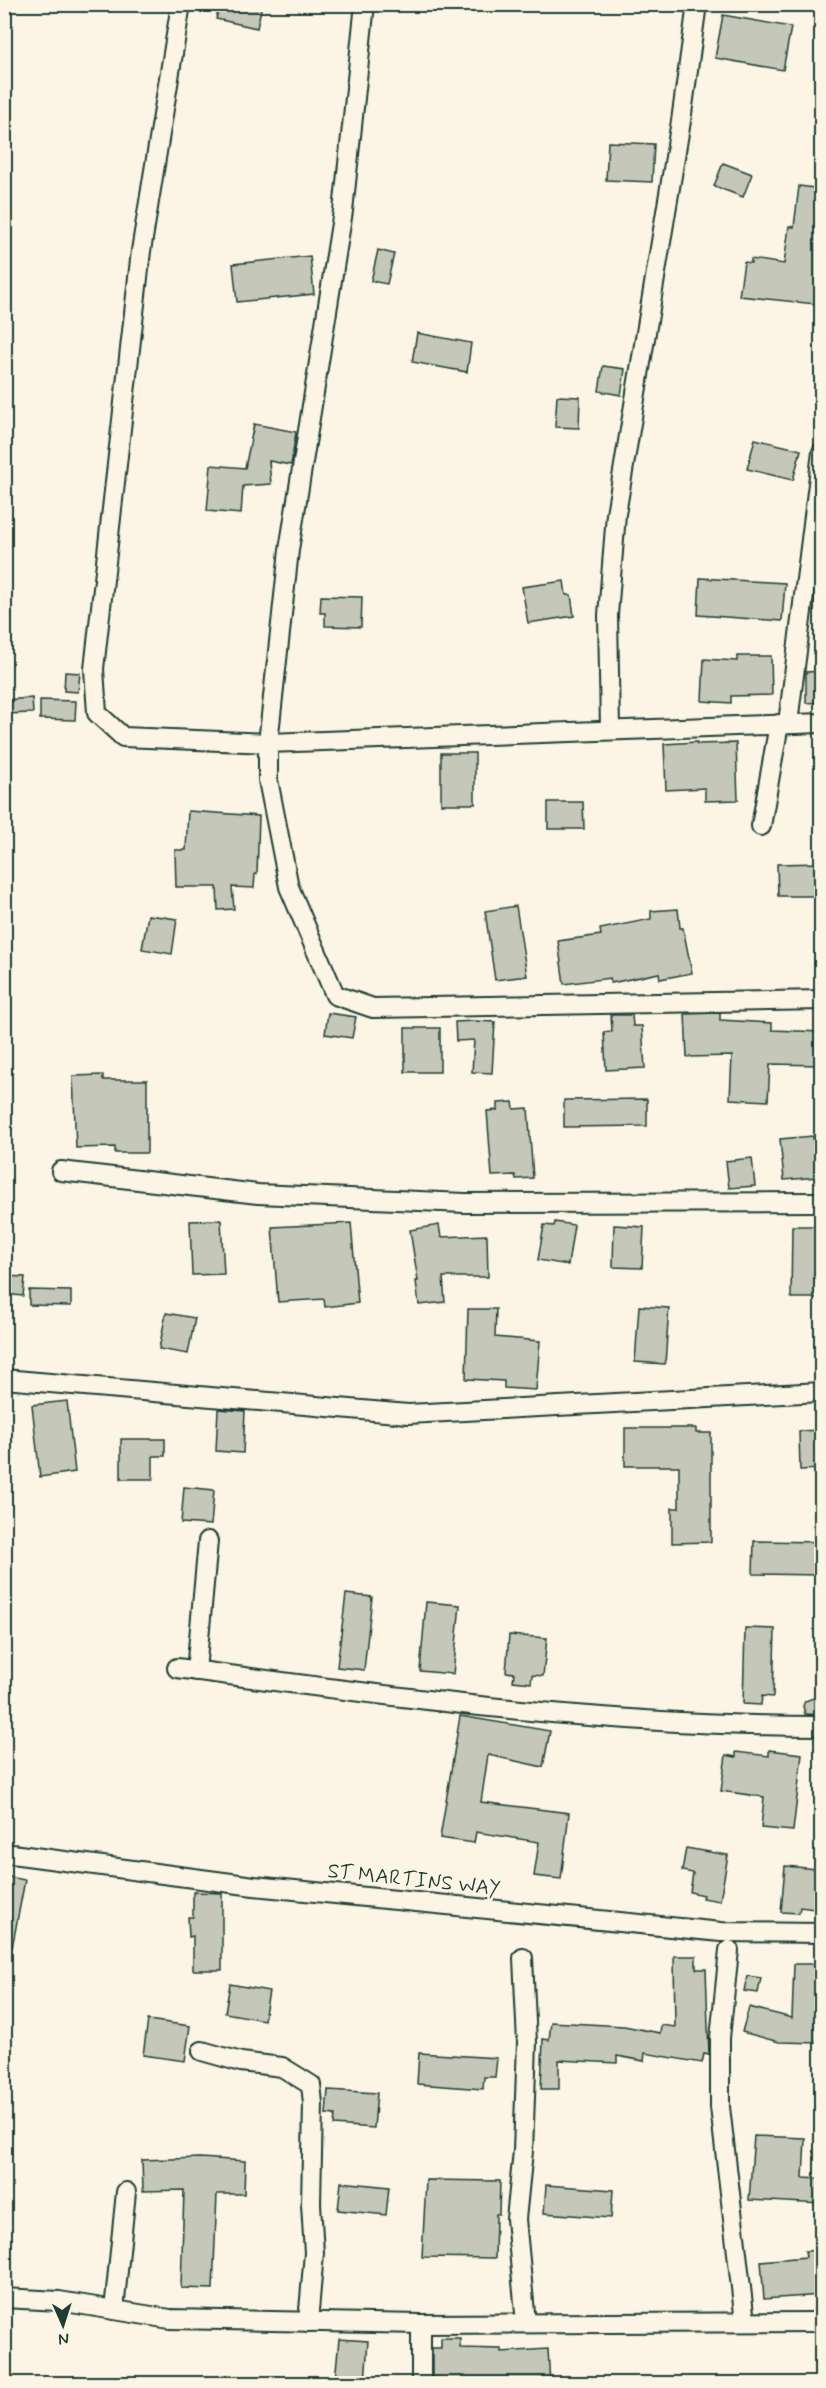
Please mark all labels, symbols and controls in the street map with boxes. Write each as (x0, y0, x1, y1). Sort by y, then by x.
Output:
street label: ST MARTINS WAY (326, 1857, 502, 1903)
north arrow (33, 2295, 93, 2355)
text: N (58, 2328, 70, 2349)

